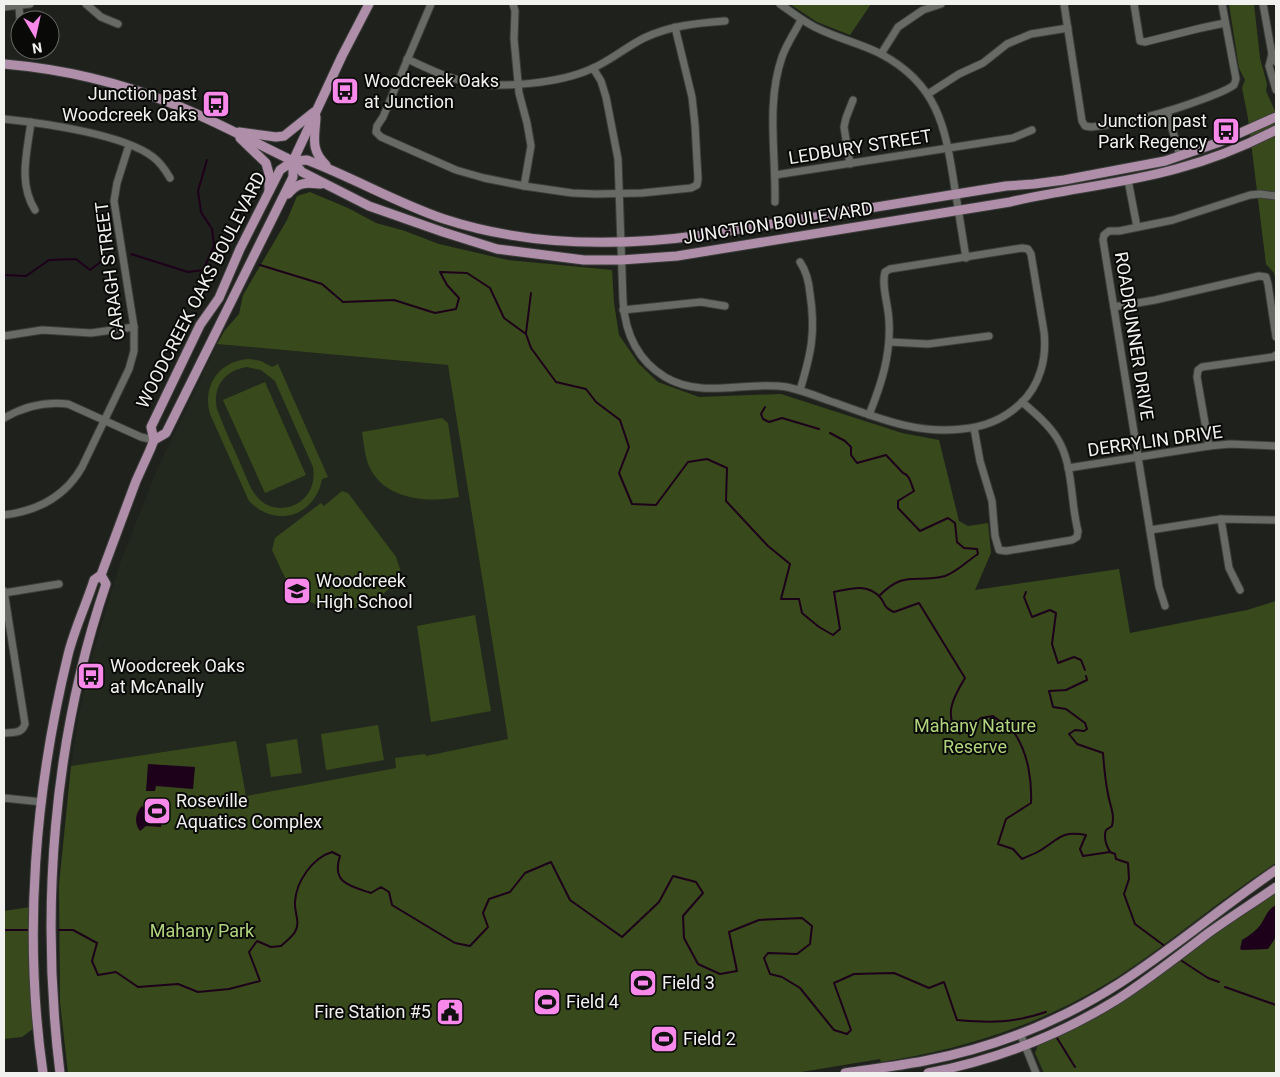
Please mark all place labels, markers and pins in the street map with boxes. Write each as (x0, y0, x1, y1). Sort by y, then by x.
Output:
place label: Woodcreek Oaks at Junction (364, 70, 499, 112)
bus stop icon: Woodcreek Oaks at Junction (330, 76, 360, 106)
place label: Junction past Woodcreek Oaks (62, 83, 197, 125)
bus stop icon: Junction past Woodcreek Oaks (201, 89, 231, 119)
place label: Junction past Park Regency (1098, 110, 1207, 152)
bus stop icon: Junction past Park Regency (1211, 116, 1241, 146)
place label: Woodcreek High School (316, 570, 413, 612)
school or university icon: Woodcreek High School (282, 576, 312, 606)
place label: Woodcreek Oaks at McAnally (110, 655, 245, 697)
bus stop icon: Woodcreek Oaks at McAnally (76, 661, 106, 691)
place label: Roseville Aquatics Complex (176, 790, 322, 832)
sports icon: Roseville Aquatics Complex (142, 796, 172, 826)
sports icon: Field 3 (628, 968, 658, 998)
place label: Field 3 (662, 972, 715, 993)
sports icon: Field 4 (532, 987, 562, 1017)
place label: Field 4 (566, 991, 619, 1012)
public building icon: Fire Station #5 (435, 997, 465, 1027)
place label: Fire Station #5 (314, 1001, 431, 1022)
sports icon: Field 2 (649, 1024, 679, 1054)
place label: Field 2 (683, 1028, 736, 1049)

